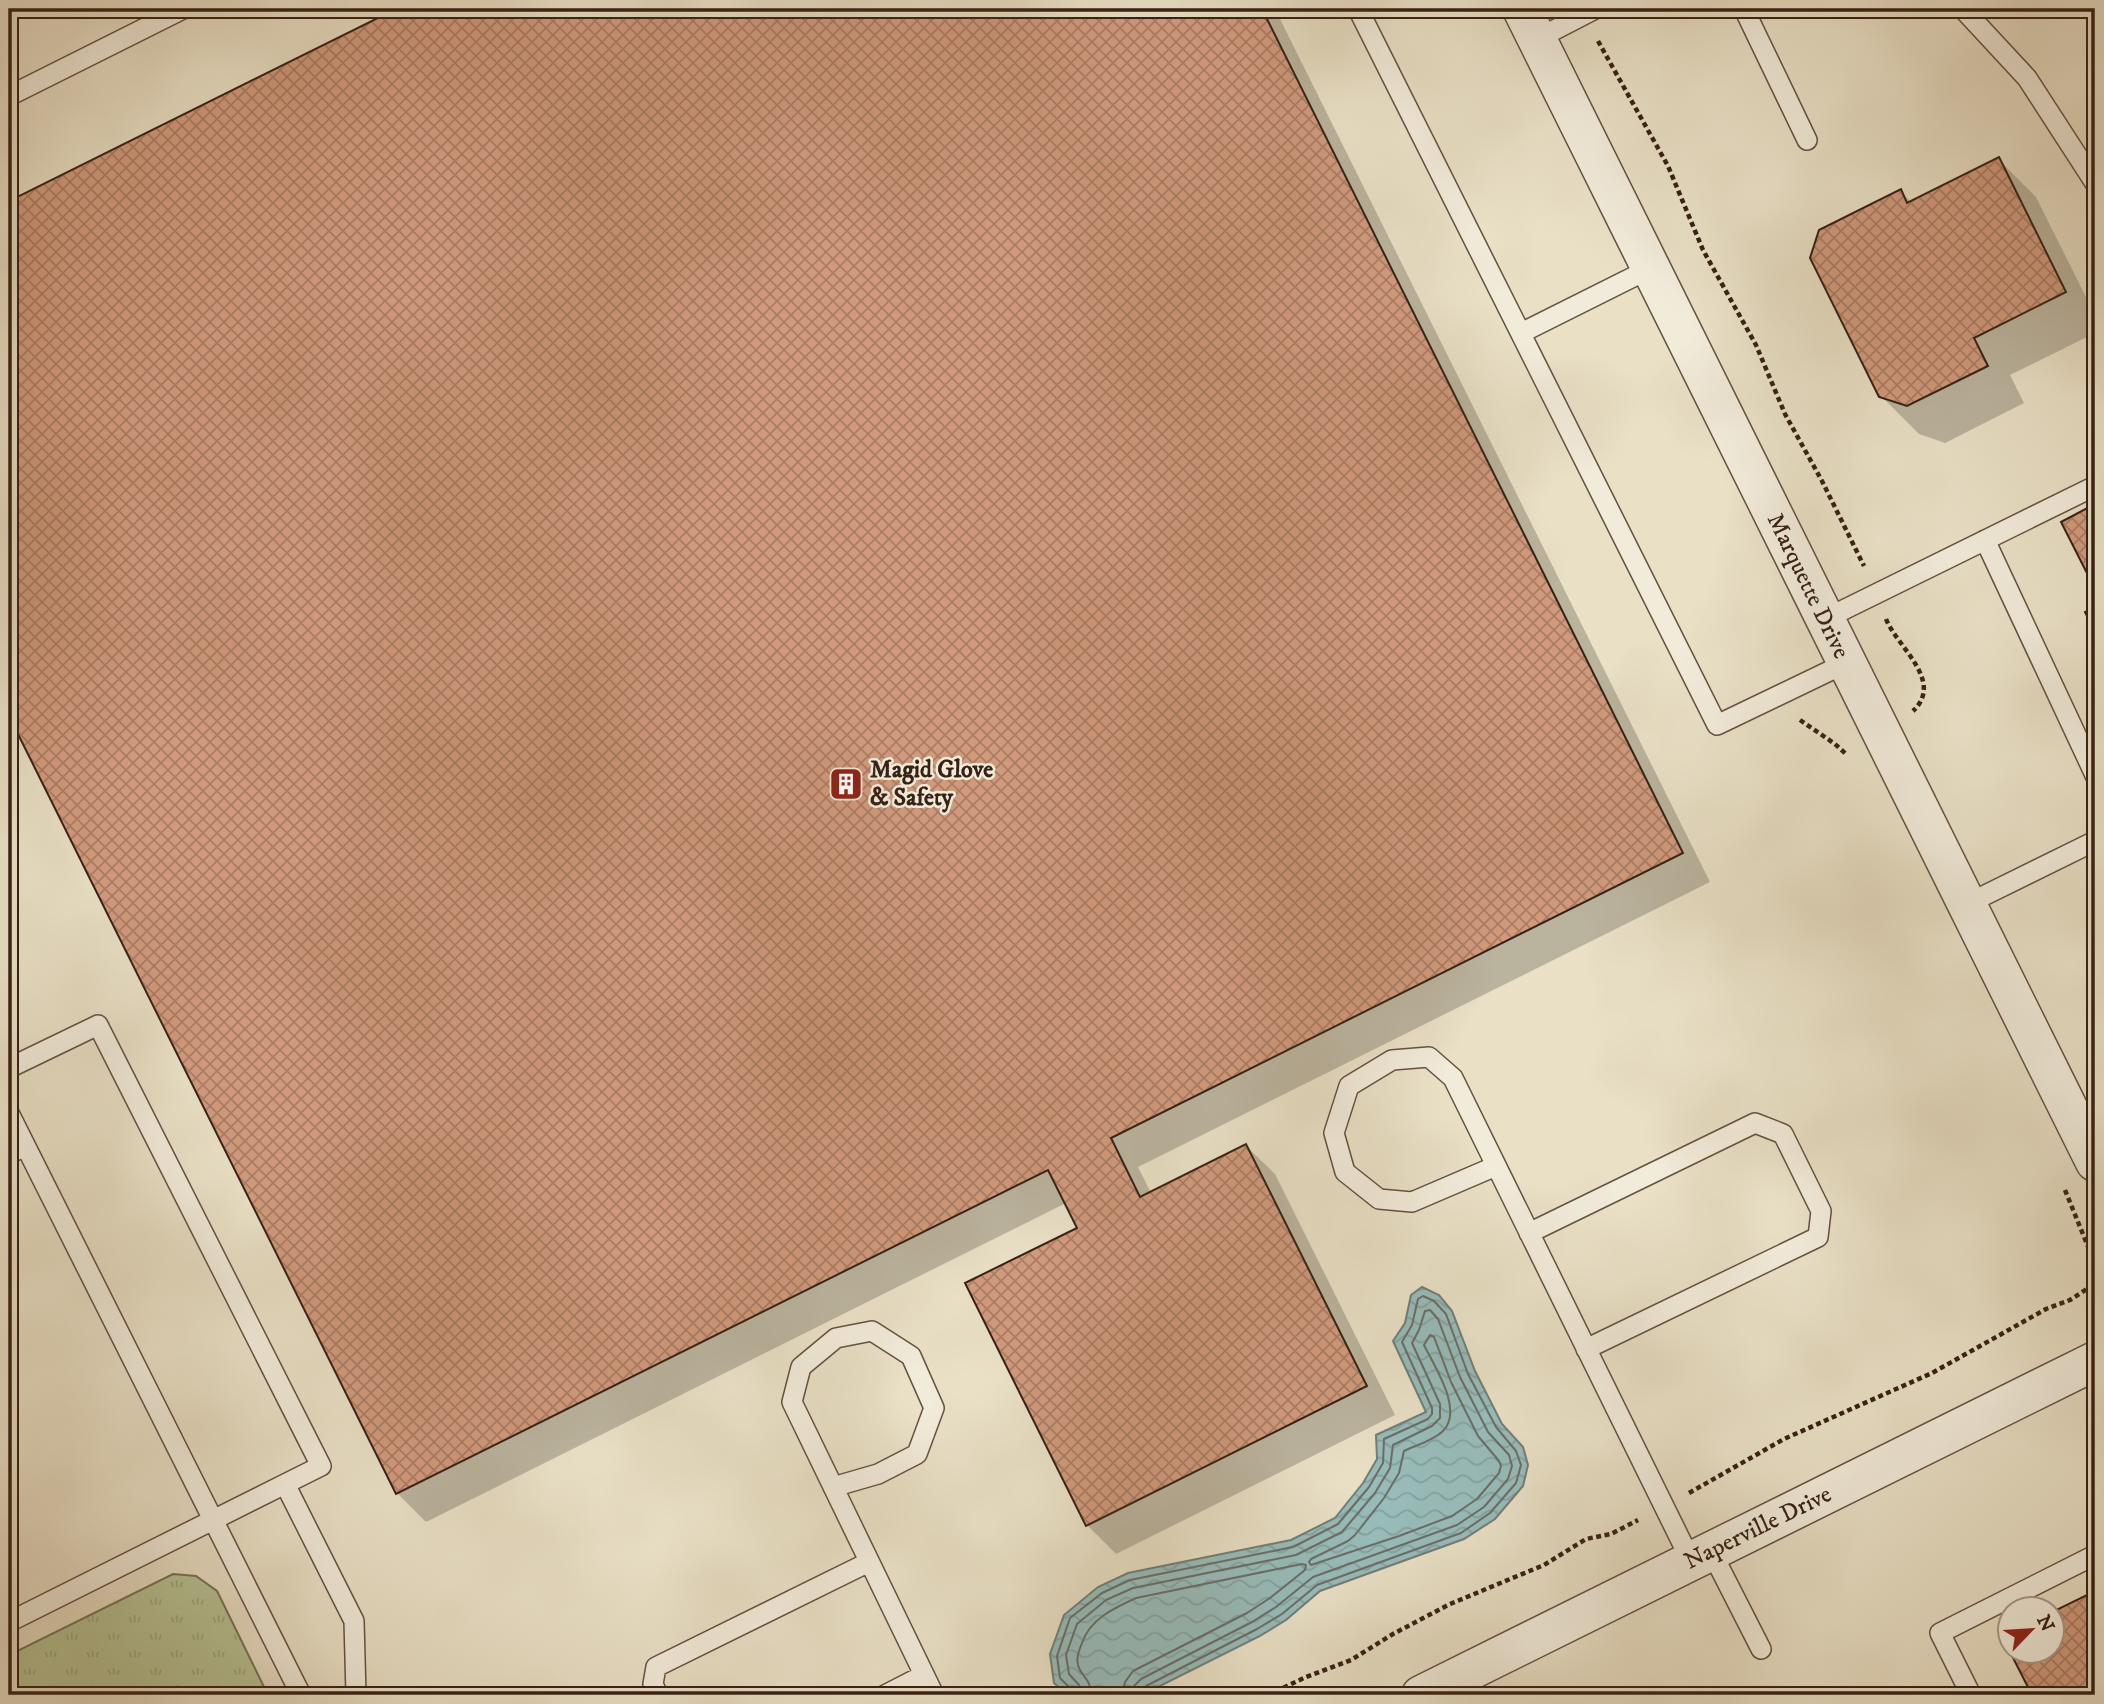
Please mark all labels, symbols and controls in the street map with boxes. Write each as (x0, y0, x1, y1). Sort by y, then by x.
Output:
street label: Marquette Drive (1760, 508, 1856, 664)
place label: Magid Glove & Safety (870, 755, 993, 813)
building icon: Magid Glove & Safety (827, 765, 865, 803)
street label: Naperville Drive (1679, 1479, 1837, 1577)
north arrow (1996, 1596, 2066, 1666)
text: N (2031, 1612, 2059, 1636)

